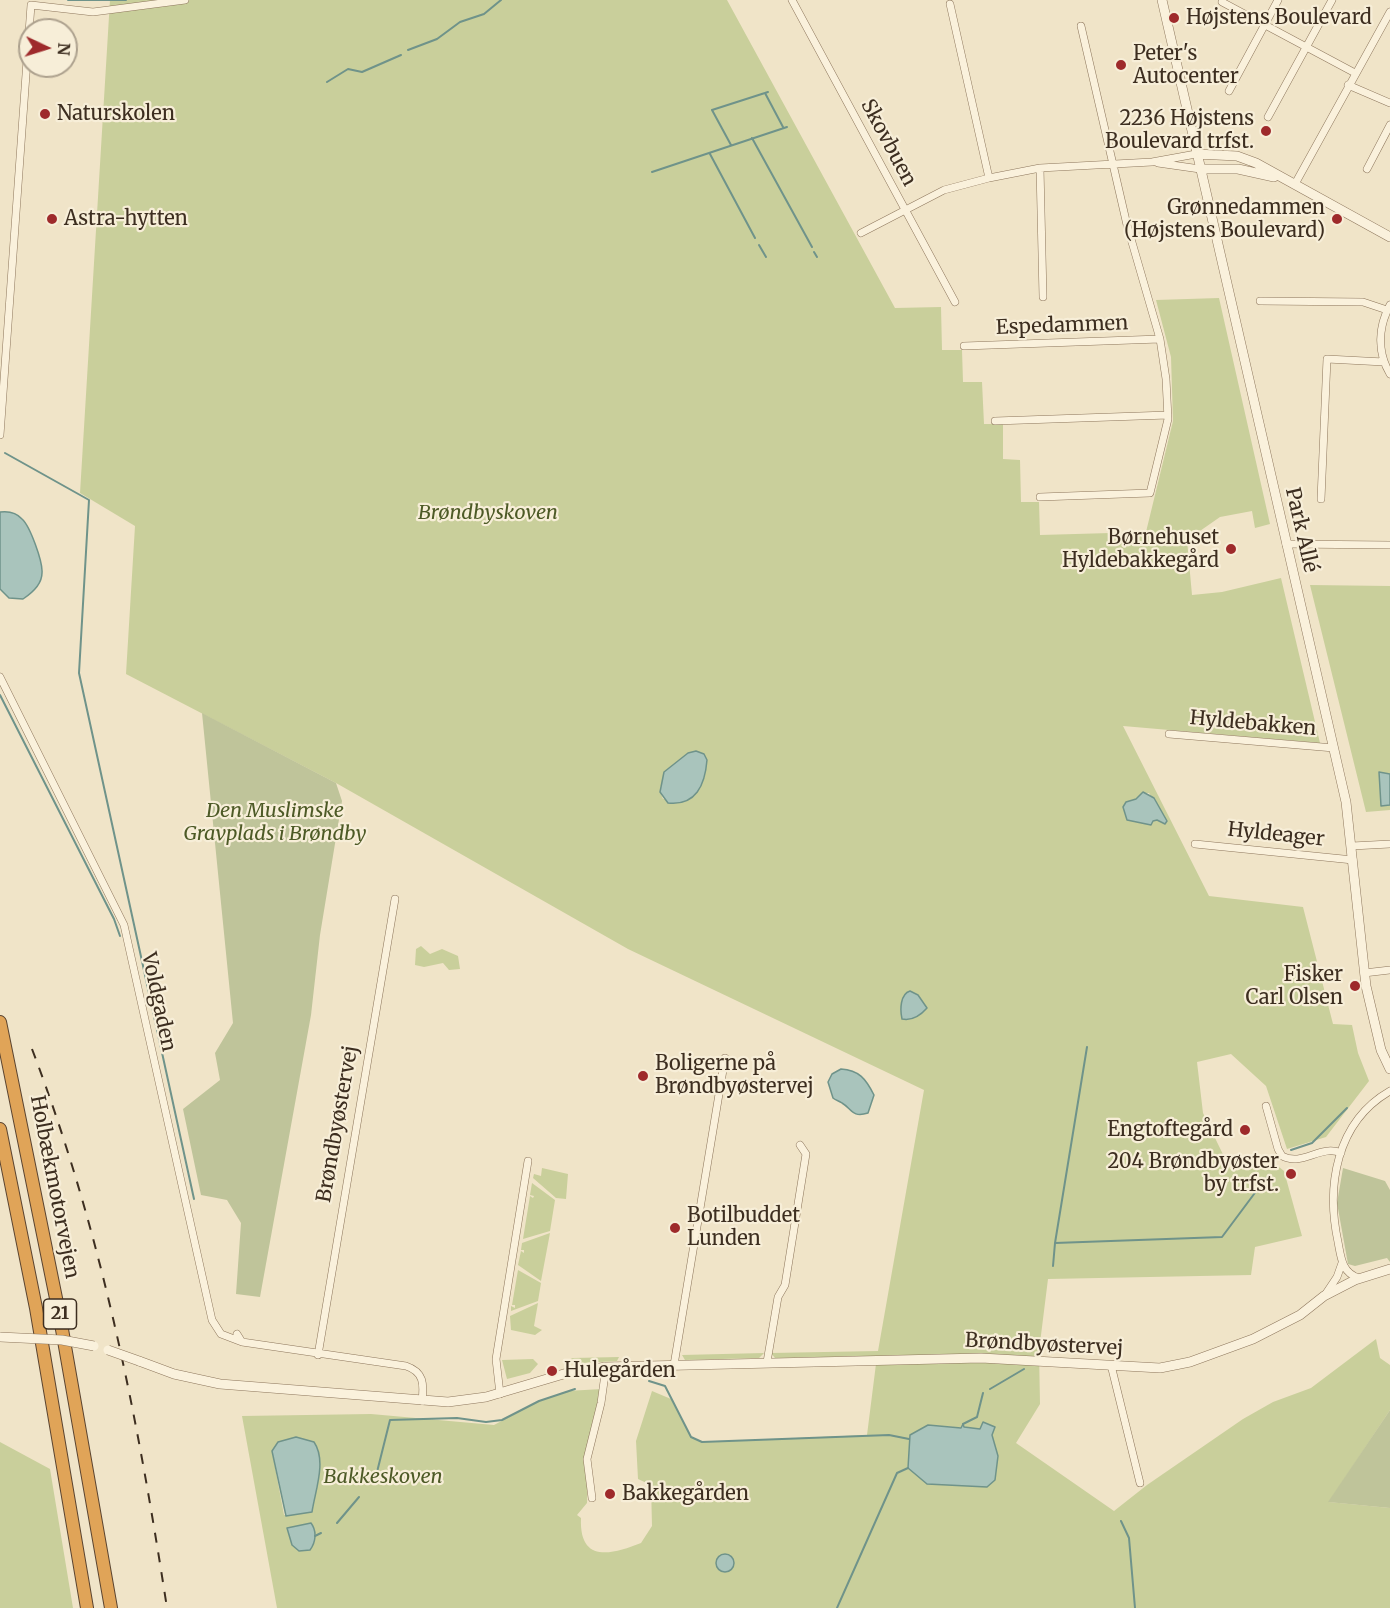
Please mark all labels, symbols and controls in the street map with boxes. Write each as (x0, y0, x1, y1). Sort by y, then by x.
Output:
place label: Højstens Boulevard (1186, 6, 1372, 30)
marker: Højstens Boulevard (1167, 11, 1181, 25)
north arrow (18, 18, 78, 78)
text: N (54, 42, 74, 56)
place label: Peter's Autocenter (1133, 42, 1239, 89)
marker: Peter's Autocenter (1114, 58, 1128, 72)
street label: Skovbuen (855, 95, 921, 191)
place label: Naturskolen (57, 102, 175, 126)
marker: Naturskolen (38, 107, 52, 121)
place label: 2236 Højstens Boulevard trfst. (1105, 107, 1254, 154)
marker: 2236 Højstens Boulevard trfst. (1259, 124, 1273, 138)
place label: Grønnedammen (Højstens Boulevard) (1124, 196, 1325, 243)
place label: Astra-hytten (64, 207, 188, 231)
marker: Astra-hytten (45, 212, 59, 226)
marker: Grønnedammen (Højstens Boulevard) (1330, 212, 1344, 226)
street label: Espedammen (995, 312, 1129, 340)
street label: Park Allé (1280, 485, 1322, 575)
park label: Brøndbyskoven (418, 501, 558, 525)
place label: Børnehuset Hyldebakkegård (1062, 526, 1219, 573)
marker: Børnehuset Hyldebakkegård (1224, 542, 1238, 556)
street label: Hyldebakken (1189, 707, 1317, 741)
park label: Den Muslimske Gravplads i Brøndby (184, 799, 366, 846)
street label: Hyldeager (1226, 818, 1326, 852)
street label: Voldgaden (136, 950, 180, 1054)
place label: Fisker Carl Olsen (1246, 963, 1343, 1010)
marker: Fisker Carl Olsen (1348, 979, 1362, 993)
street label: Brøndbyøstervej (312, 1044, 364, 1204)
place label: Boligerne på Brøndbyøstervej (655, 1052, 814, 1099)
marker: Boligerne på Brøndbyøstervej (636, 1069, 650, 1083)
street label: Holbækmotorvejen (24, 1093, 84, 1281)
place label: Engtoftegård (1107, 1118, 1233, 1142)
marker: Engtoftegård (1238, 1123, 1252, 1137)
place label: 204 Brøndbyøster by trfst. (1107, 1150, 1279, 1197)
marker: 204 Brøndbyøster by trfst. (1284, 1167, 1298, 1181)
place label: Botilbuddet Lunden (687, 1204, 800, 1251)
marker: Botilbuddet Lunden (668, 1221, 682, 1235)
road number: 21 (44, 1299, 76, 1329)
street label: Brøndbyøstervej (964, 1329, 1124, 1361)
place label: Hulegården (564, 1359, 676, 1383)
marker: Hulegården (545, 1364, 559, 1378)
park label: Bakkeskoven (323, 1465, 443, 1489)
place label: Bakkegården (622, 1482, 749, 1506)
marker: Bakkegården (603, 1487, 617, 1501)

